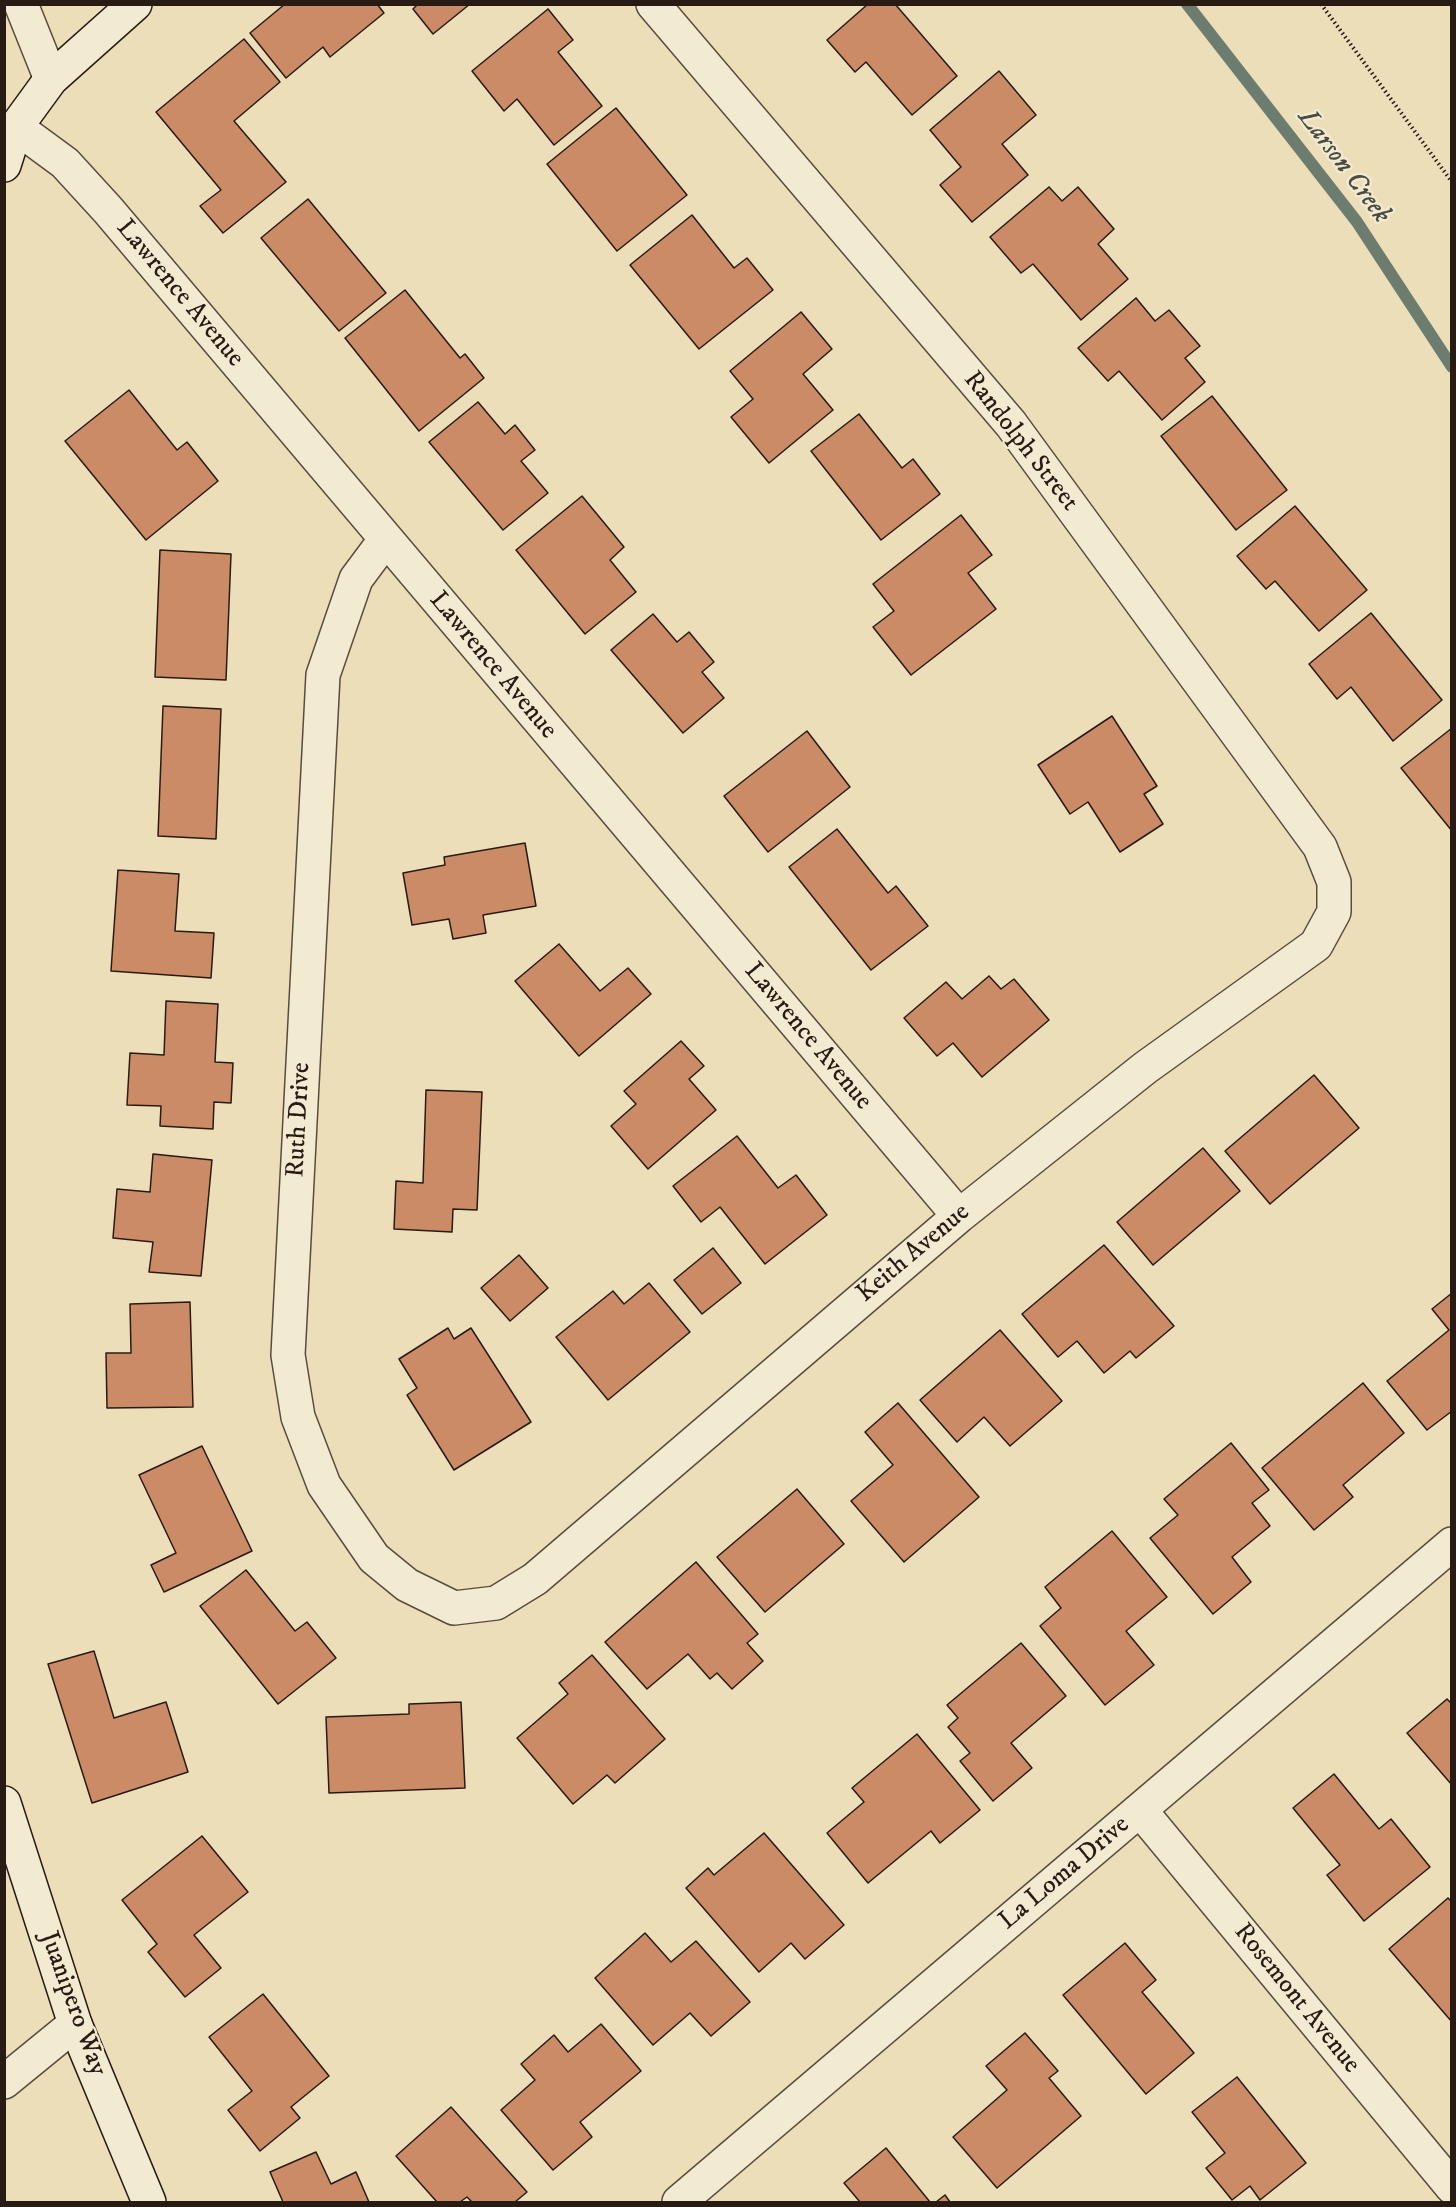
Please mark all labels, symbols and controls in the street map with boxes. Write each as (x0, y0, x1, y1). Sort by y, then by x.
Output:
water label: Larson Creek (1290, 103, 1396, 231)
street label: Lawrence Avenue (108, 214, 250, 374)
street label: Randolph Street (956, 366, 1084, 518)
street label: Lawrence Avenue (421, 586, 563, 746)
street label: Lawrence Avenue (736, 957, 878, 1117)
street label: Ruth Drive (281, 1062, 319, 1178)
street label: Keith Avenue (851, 1198, 977, 1310)
street label: La Loma Drive (993, 1810, 1137, 1938)
street label: Rosemont Avenue (1226, 1918, 1366, 2080)
street label: Juanipero Way (32, 1928, 112, 2080)

